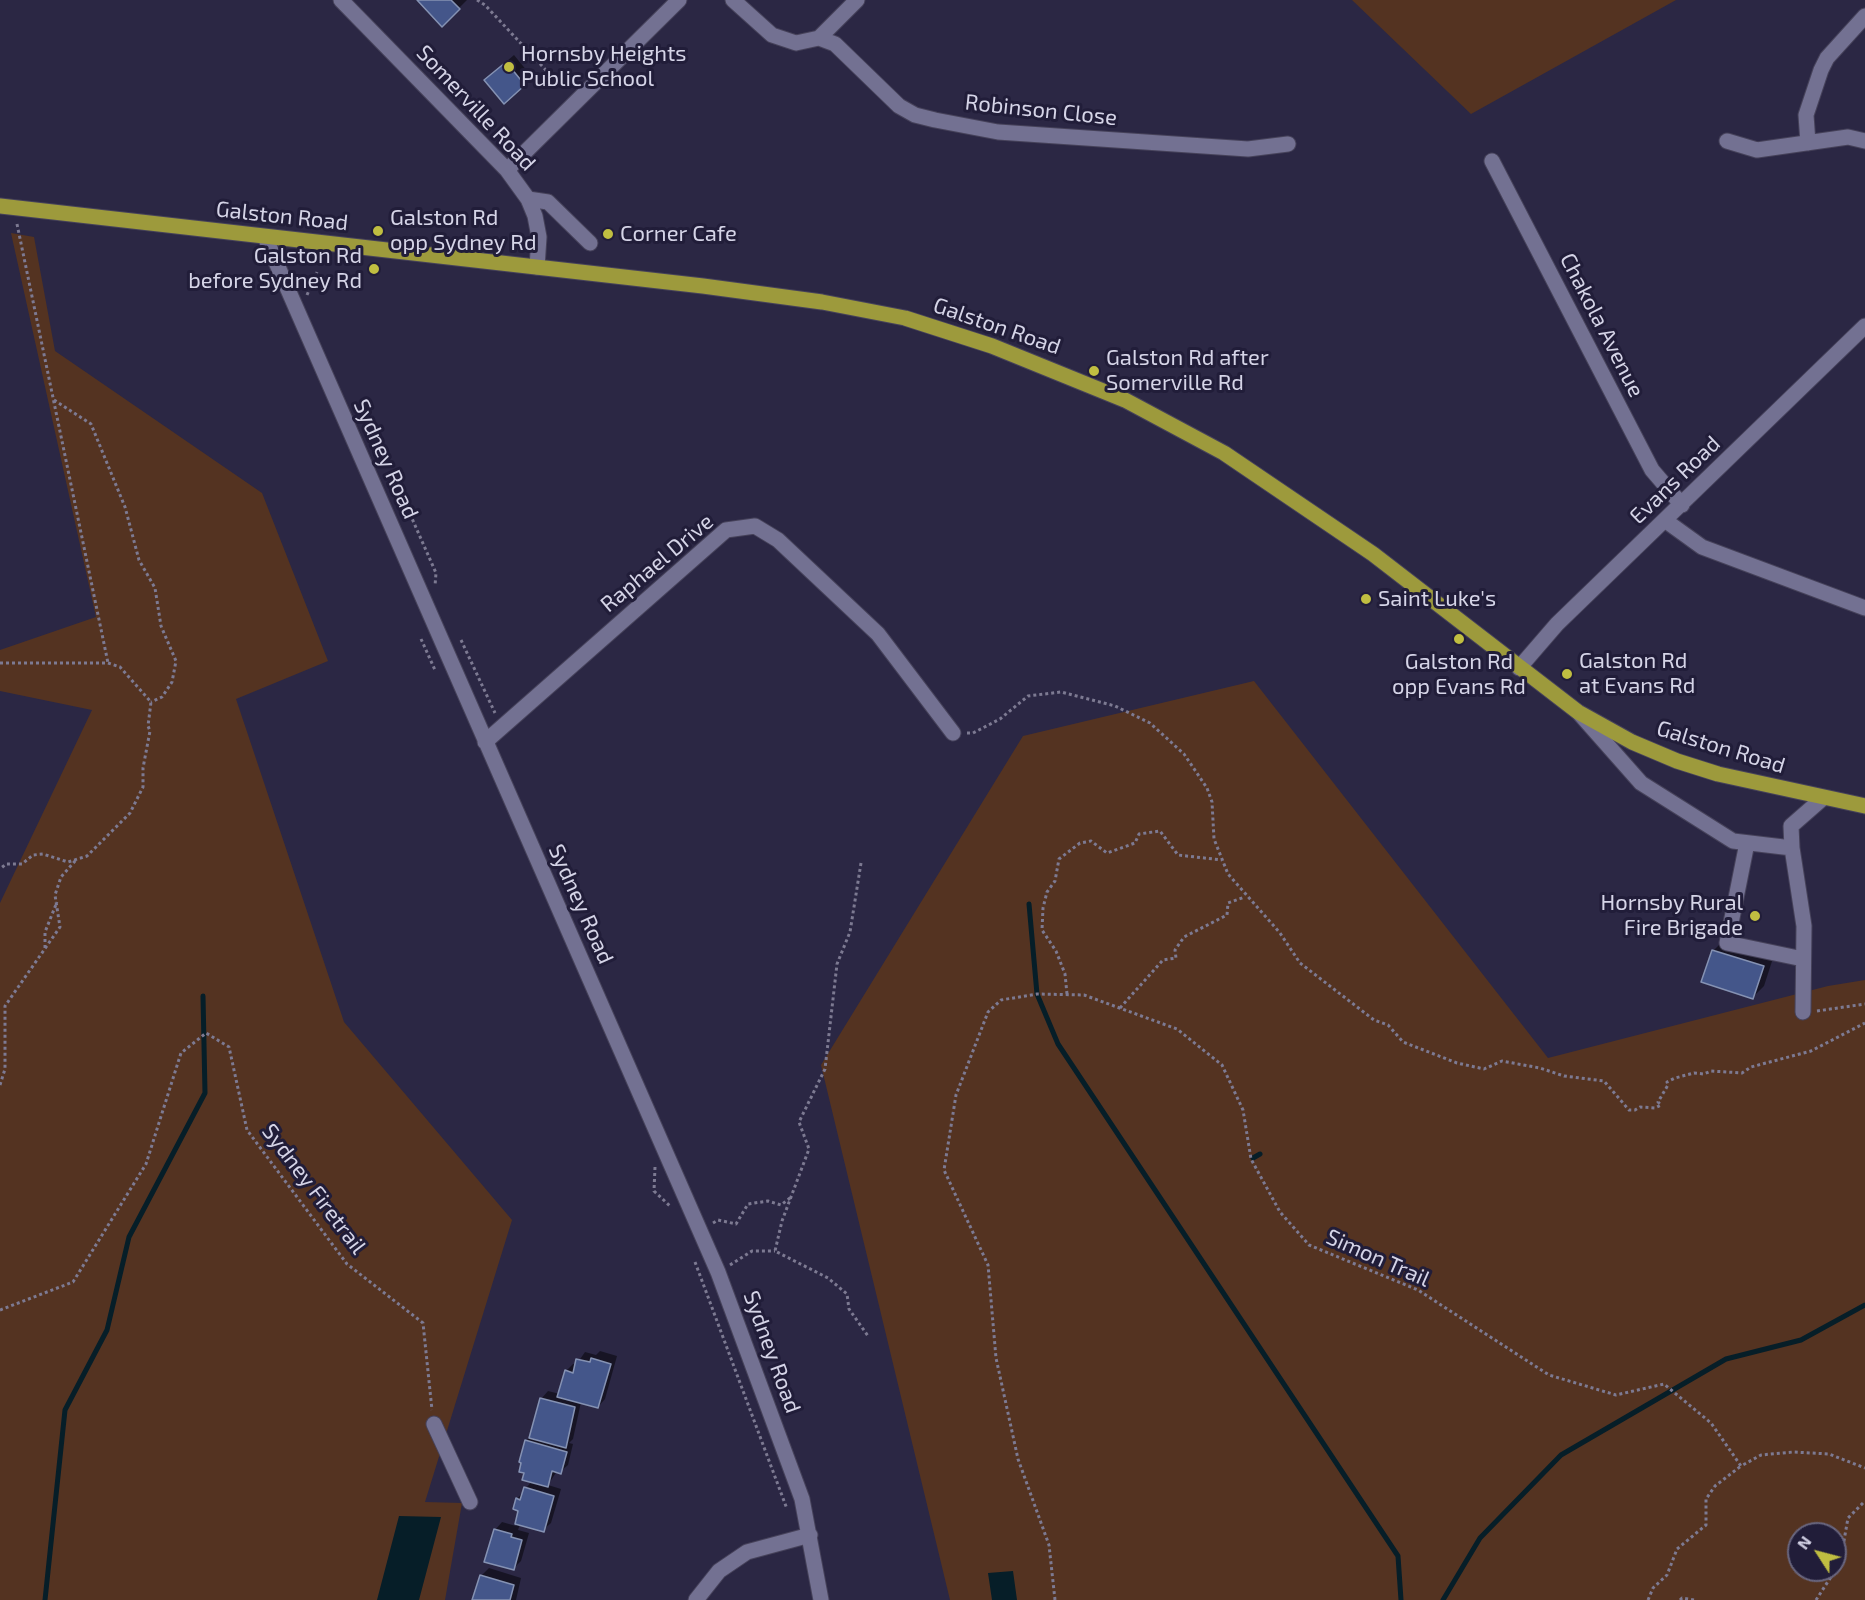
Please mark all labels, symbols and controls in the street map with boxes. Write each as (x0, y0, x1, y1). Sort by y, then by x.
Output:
street label: Somerville Road (411, 40, 541, 176)
place label: Hornsby Heights Public School (521, 41, 687, 92)
marker: Hornsby Heights Public School (502, 60, 516, 74)
street label: Robinson Close (964, 89, 1118, 131)
street label: Galston Road (215, 196, 349, 236)
place label: Galston Rd opp Sydney Rd (390, 205, 536, 256)
place label: Corner Cafe (620, 221, 737, 247)
marker: Galston Rd opp Sydney Rd (371, 224, 385, 238)
marker: Corner Cafe (601, 227, 615, 241)
place label: Galston Rd before Sydney Rd (188, 243, 362, 294)
street label: Chakola Avenue (1554, 249, 1650, 401)
marker: Galston Rd before Sydney Rd (367, 262, 381, 276)
street label: Galston Road (930, 292, 1064, 360)
place label: Galston Rd after Somerville Rd (1106, 345, 1269, 396)
marker: Galston Rd after Somerville Rd (1087, 364, 1101, 378)
street label: Sydney Road (348, 395, 424, 523)
street label: Evans Road (1624, 430, 1726, 530)
street label: Raphael Drive (595, 508, 719, 618)
place label: Saint Luke's (1378, 586, 1496, 612)
marker: Saint Luke's (1359, 592, 1373, 606)
marker: Galston Rd opp Evans Rd (1452, 632, 1466, 646)
place label: Galston Rd at Evans Rd (1579, 648, 1695, 700)
place label: Galston Rd opp Evans Rd (1392, 649, 1526, 700)
marker: Galston Rd at Evans Rd (1560, 667, 1574, 681)
street label: Galston Road (1654, 715, 1788, 779)
street label: Sydney Road (543, 840, 619, 968)
place label: Hornsby Rural Fire Brigade (1600, 890, 1743, 942)
marker: Hornsby Rural Fire Brigade (1748, 909, 1762, 923)
street label: Sydney Firetrail (256, 1119, 372, 1259)
street label: Simon Trail (1322, 1223, 1434, 1293)
street label: Sydney Road (738, 1287, 806, 1417)
north arrow (1787, 1522, 1847, 1582)
text: N (1793, 1532, 1815, 1553)

